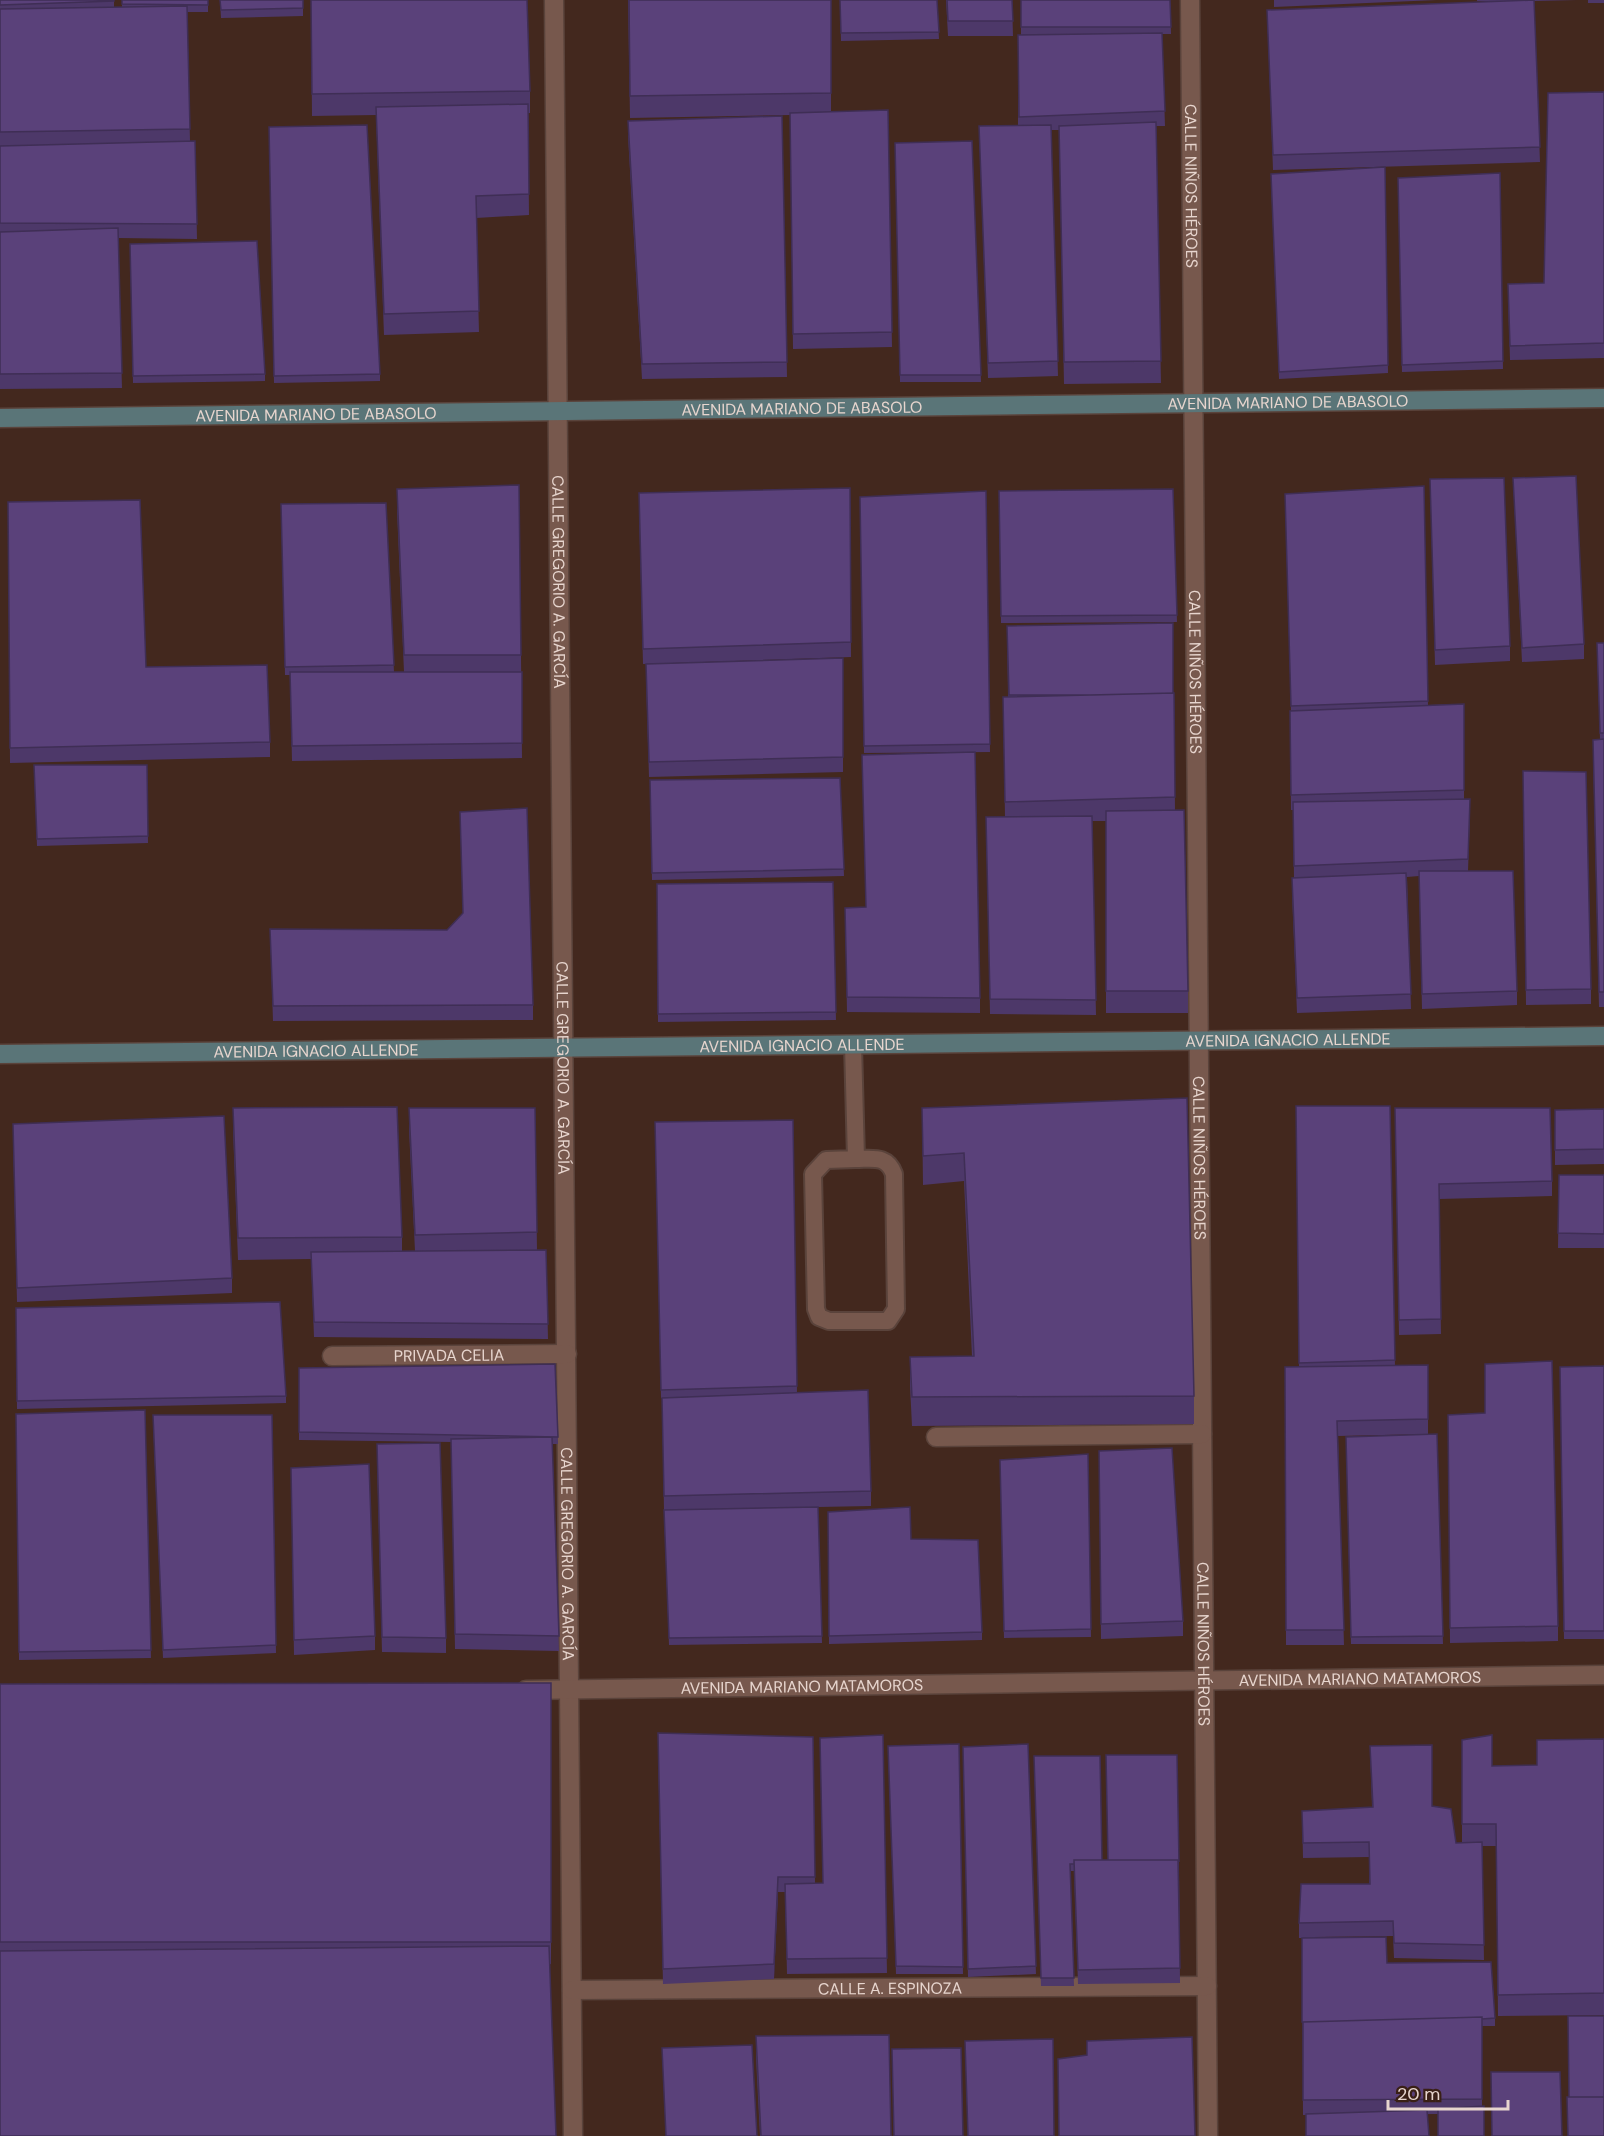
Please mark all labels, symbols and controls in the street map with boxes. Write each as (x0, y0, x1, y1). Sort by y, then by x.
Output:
street label: CALLE NIÑOS HÉROES (1180, 104, 1202, 268)
street label: AVENIDA MARIANO DE ABASOLO (1167, 390, 1409, 414)
street label: AVENIDA MARIANO DE ABASOLO (681, 396, 923, 421)
street label: AVENIDA MARIANO DE ABASOLO (195, 403, 437, 427)
street label: CALLE GREGORIO A. GARCÍA (547, 475, 570, 689)
street label: CALLE NIÑOS HÉROES (1184, 590, 1206, 754)
street label: CALLE GREGORIO A. GARCÍA (552, 961, 574, 1175)
street label: AVENIDA IGNACIO ALLENDE (1185, 1028, 1391, 1052)
street label: AVENIDA IGNACIO ALLENDE (699, 1034, 905, 1057)
street label: AVENIDA IGNACIO ALLENDE (213, 1039, 419, 1063)
street label: CALLE NIÑOS HÉROES (1188, 1076, 1210, 1240)
street label: PRIVADA CELIA (394, 1345, 505, 1366)
street label: CALLE GREGORIO A. GARCÍA (556, 1447, 579, 1661)
street label: CALLE NIÑOS HÉROES (1192, 1562, 1215, 1726)
street label: AVENIDA MARIANO MATAMOROS (1238, 1667, 1481, 1691)
street label: AVENIDA MARIANO MATAMOROS (680, 1674, 923, 1699)
street label: CALLE A. ESPINOZA (818, 1978, 963, 1999)
scale bar (1388, 2073, 1508, 2111)
text: 20 m (1397, 2082, 1440, 2106)

